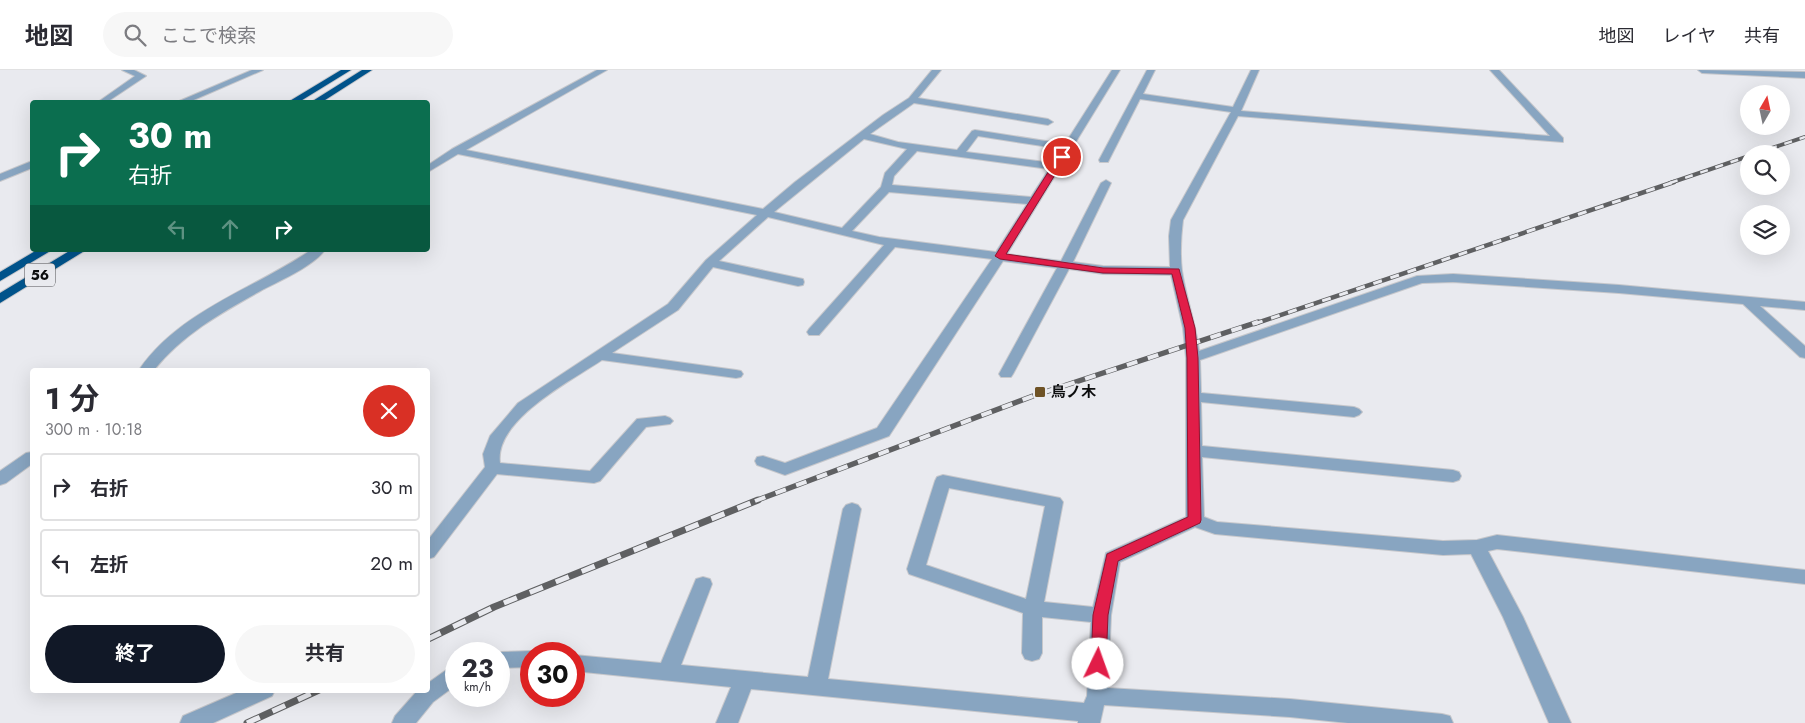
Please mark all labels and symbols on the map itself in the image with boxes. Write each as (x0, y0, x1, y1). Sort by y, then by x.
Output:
north arrow (1740, 85, 1790, 135)
pin (1041, 136, 1083, 178)
road number: 56 (25, 264, 55, 286)
place label: 鳥ノ木 (1051, 381, 1096, 403)
marker: 鳥ノ木 (1033, 385, 1047, 399)
position arrow (1071, 637, 1123, 689)
speed limit sign: 30 (520, 642, 585, 707)

